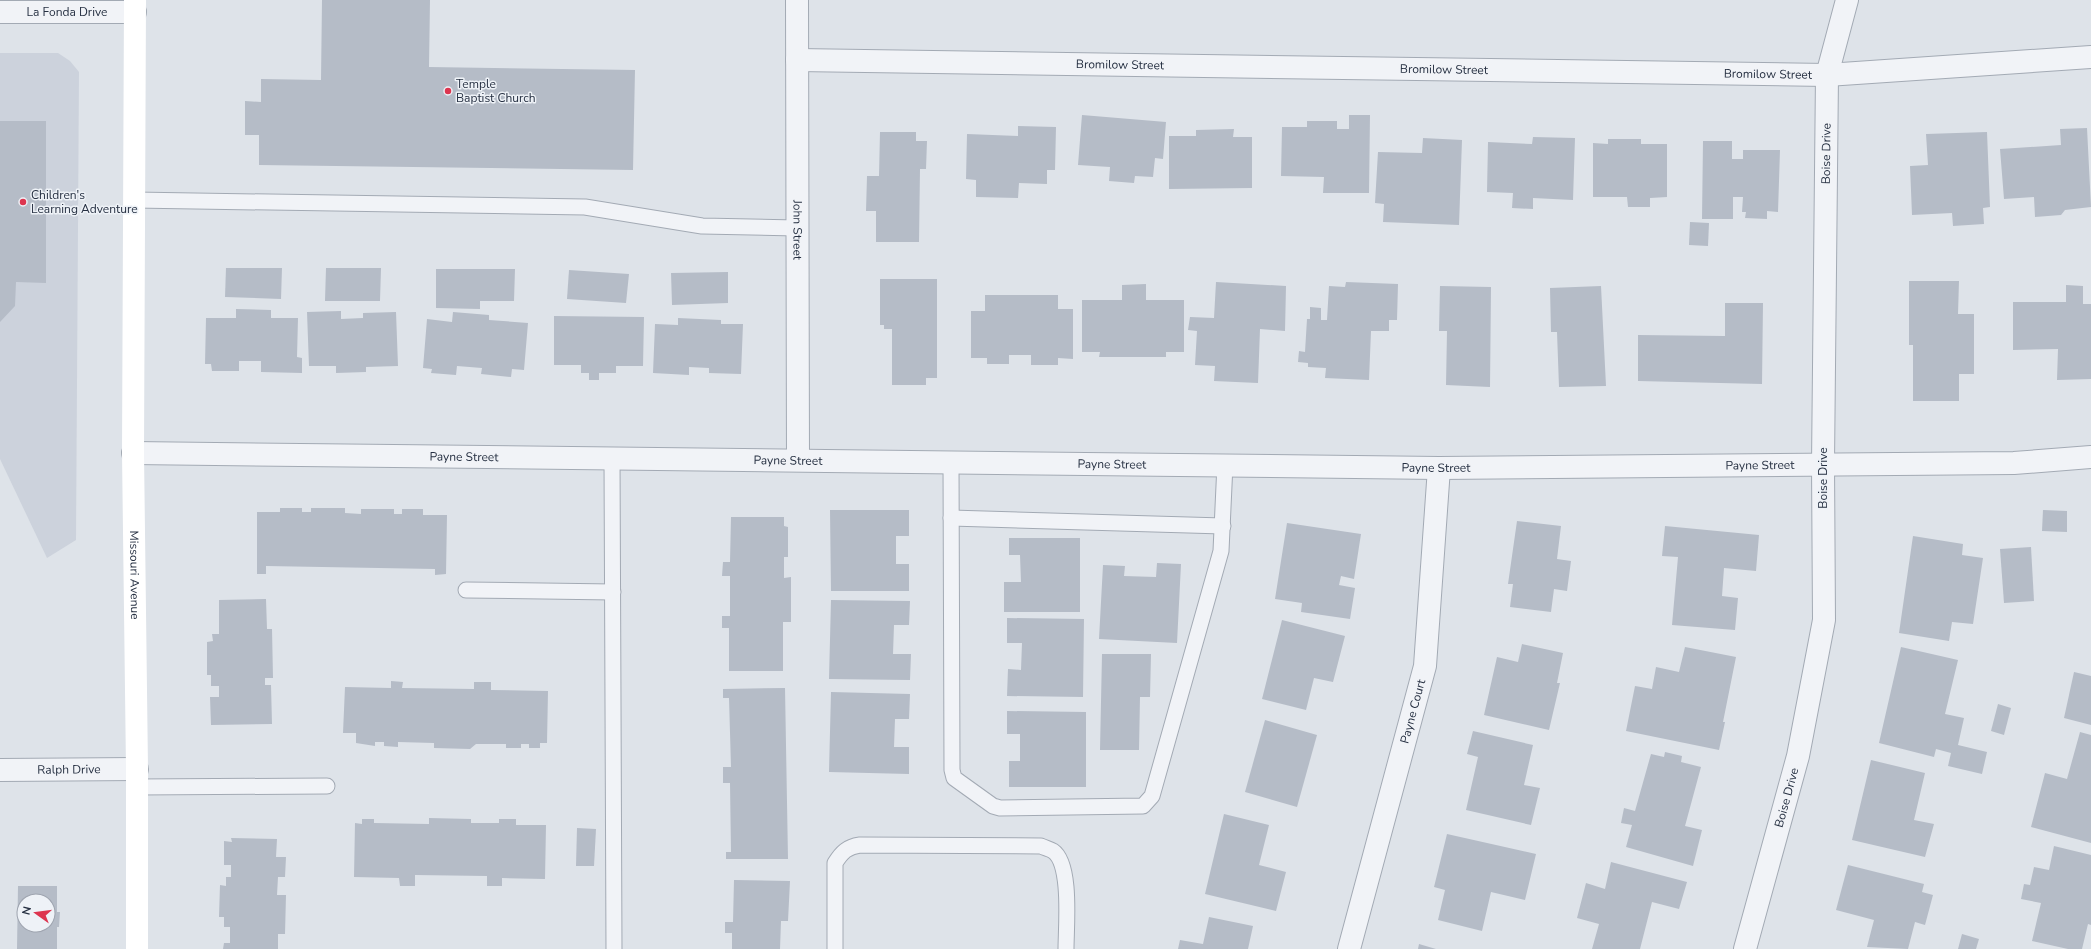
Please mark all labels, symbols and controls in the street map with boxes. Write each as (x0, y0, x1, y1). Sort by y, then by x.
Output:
street label: La Fonda Drive (27, 4, 107, 20)
street label: Bromilow Street (1076, 56, 1165, 73)
street label: Bromilow Street (1400, 61, 1489, 78)
street label: Bromilow Street (1724, 65, 1813, 83)
place label: Temple Baptist Church (456, 76, 536, 106)
marker: Temple Baptist Church (443, 86, 453, 96)
street label: Boise Drive (1818, 123, 1835, 184)
place label: Children's Learning Adventure (31, 187, 138, 217)
marker: Children's Learning Adventure (18, 197, 28, 207)
street label: John Street (789, 199, 806, 261)
street label: Boise Drive (1815, 447, 1831, 509)
street label: Payne Street (429, 448, 499, 465)
street label: Payne Street (753, 452, 823, 469)
street label: Payne Street (1077, 456, 1147, 473)
street label: Payne Street (1725, 457, 1795, 474)
street label: Payne Street (1401, 460, 1471, 476)
street label: Missouri Avenue (126, 530, 143, 620)
street label: Payne Court (1397, 677, 1429, 745)
street label: Ralph Drive (37, 761, 101, 778)
street label: Boise Drive (1771, 766, 1802, 829)
north arrow (16, 893, 56, 933)
text: N (19, 905, 35, 917)

